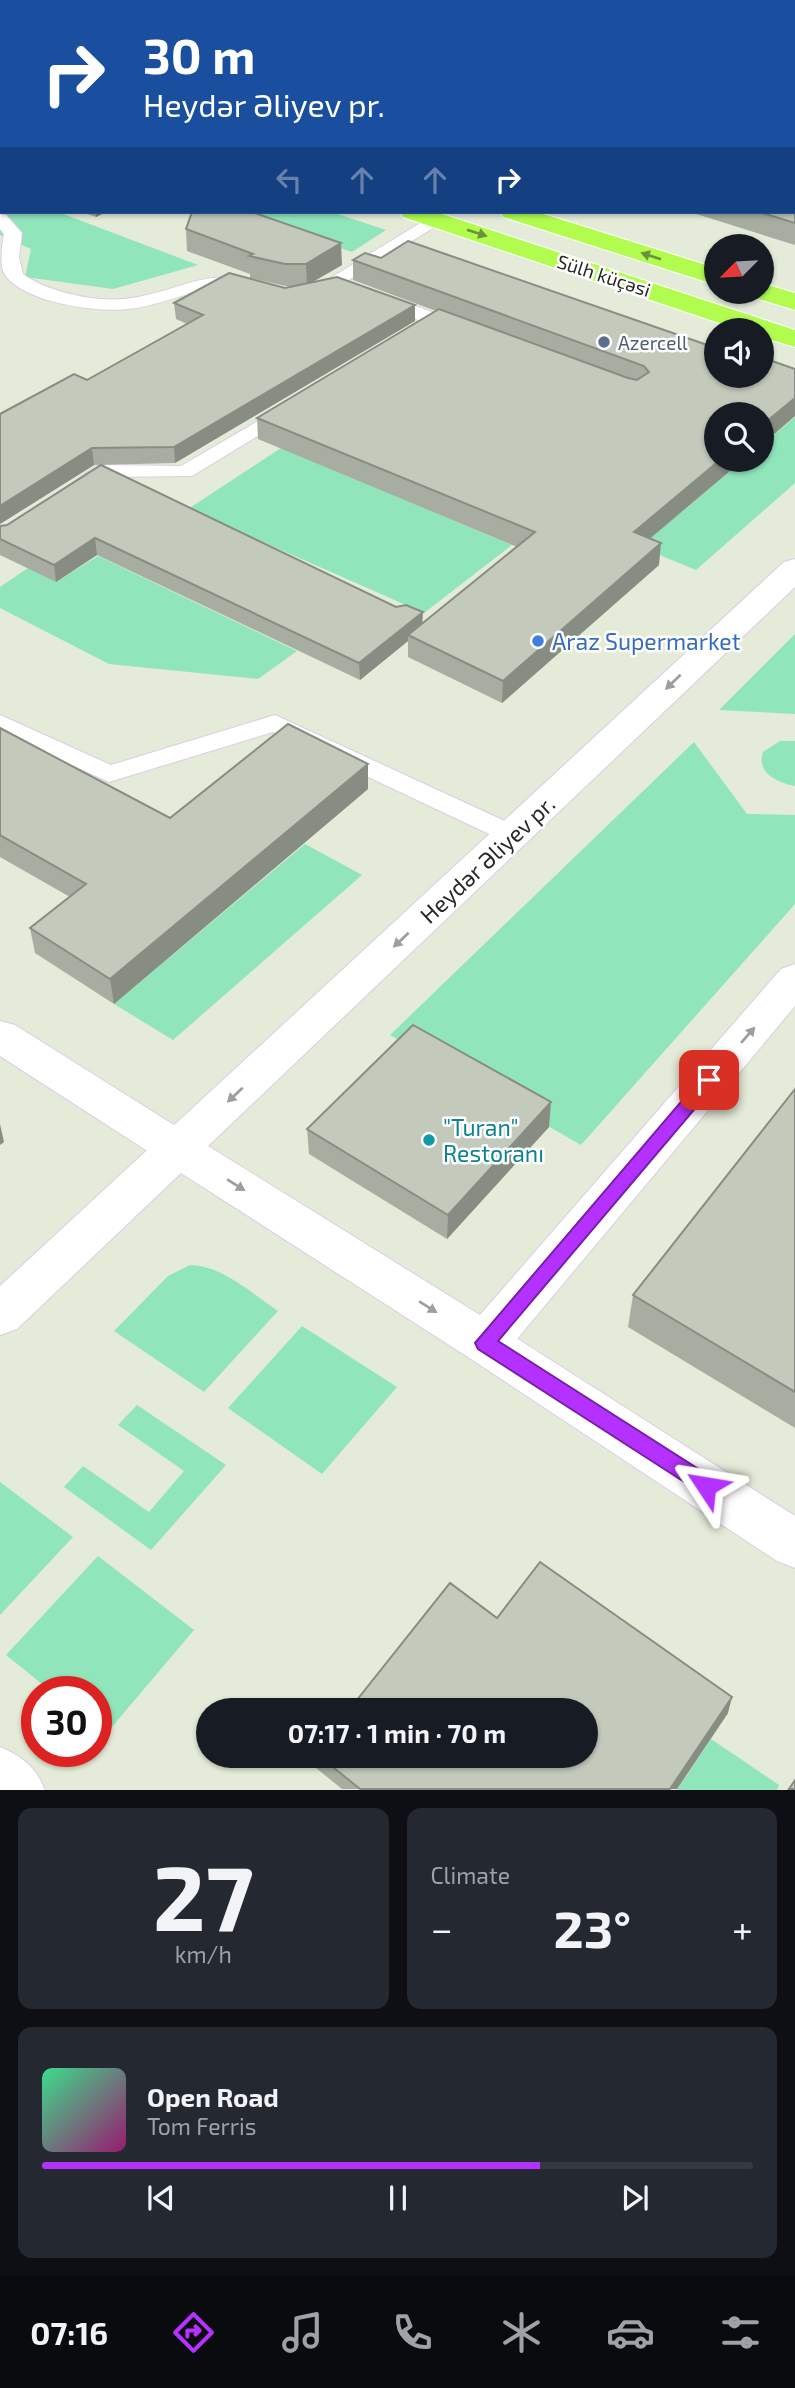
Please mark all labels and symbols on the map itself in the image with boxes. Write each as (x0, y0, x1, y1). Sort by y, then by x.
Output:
one-way arrow (467, 228, 488, 239)
north arrow (704, 234, 774, 304)
street label: Sülh küçəsi (554, 249, 654, 302)
one-way arrow (640, 250, 661, 261)
place label: Azercell (618, 331, 688, 354)
marker: Azercell (596, 334, 612, 350)
place label: Araz Supermarket (552, 627, 741, 655)
marker: Araz Supermarket (530, 633, 546, 649)
one-way arrow (665, 674, 682, 691)
street label: Heydər Əliyev pr. (414, 789, 560, 929)
one-way arrow (393, 931, 410, 947)
one-way arrow (740, 1026, 755, 1043)
pin (679, 1050, 739, 1110)
one-way arrow (226, 1087, 244, 1103)
place label: "Turan" Restoranı (443, 1113, 544, 1167)
marker: "Turan" Restoranı (421, 1132, 437, 1148)
one-way arrow (226, 1179, 245, 1192)
one-way arrow (419, 1300, 437, 1314)
position arrow (669, 1449, 743, 1523)
speed limit sign: 30 (21, 1676, 112, 1767)

